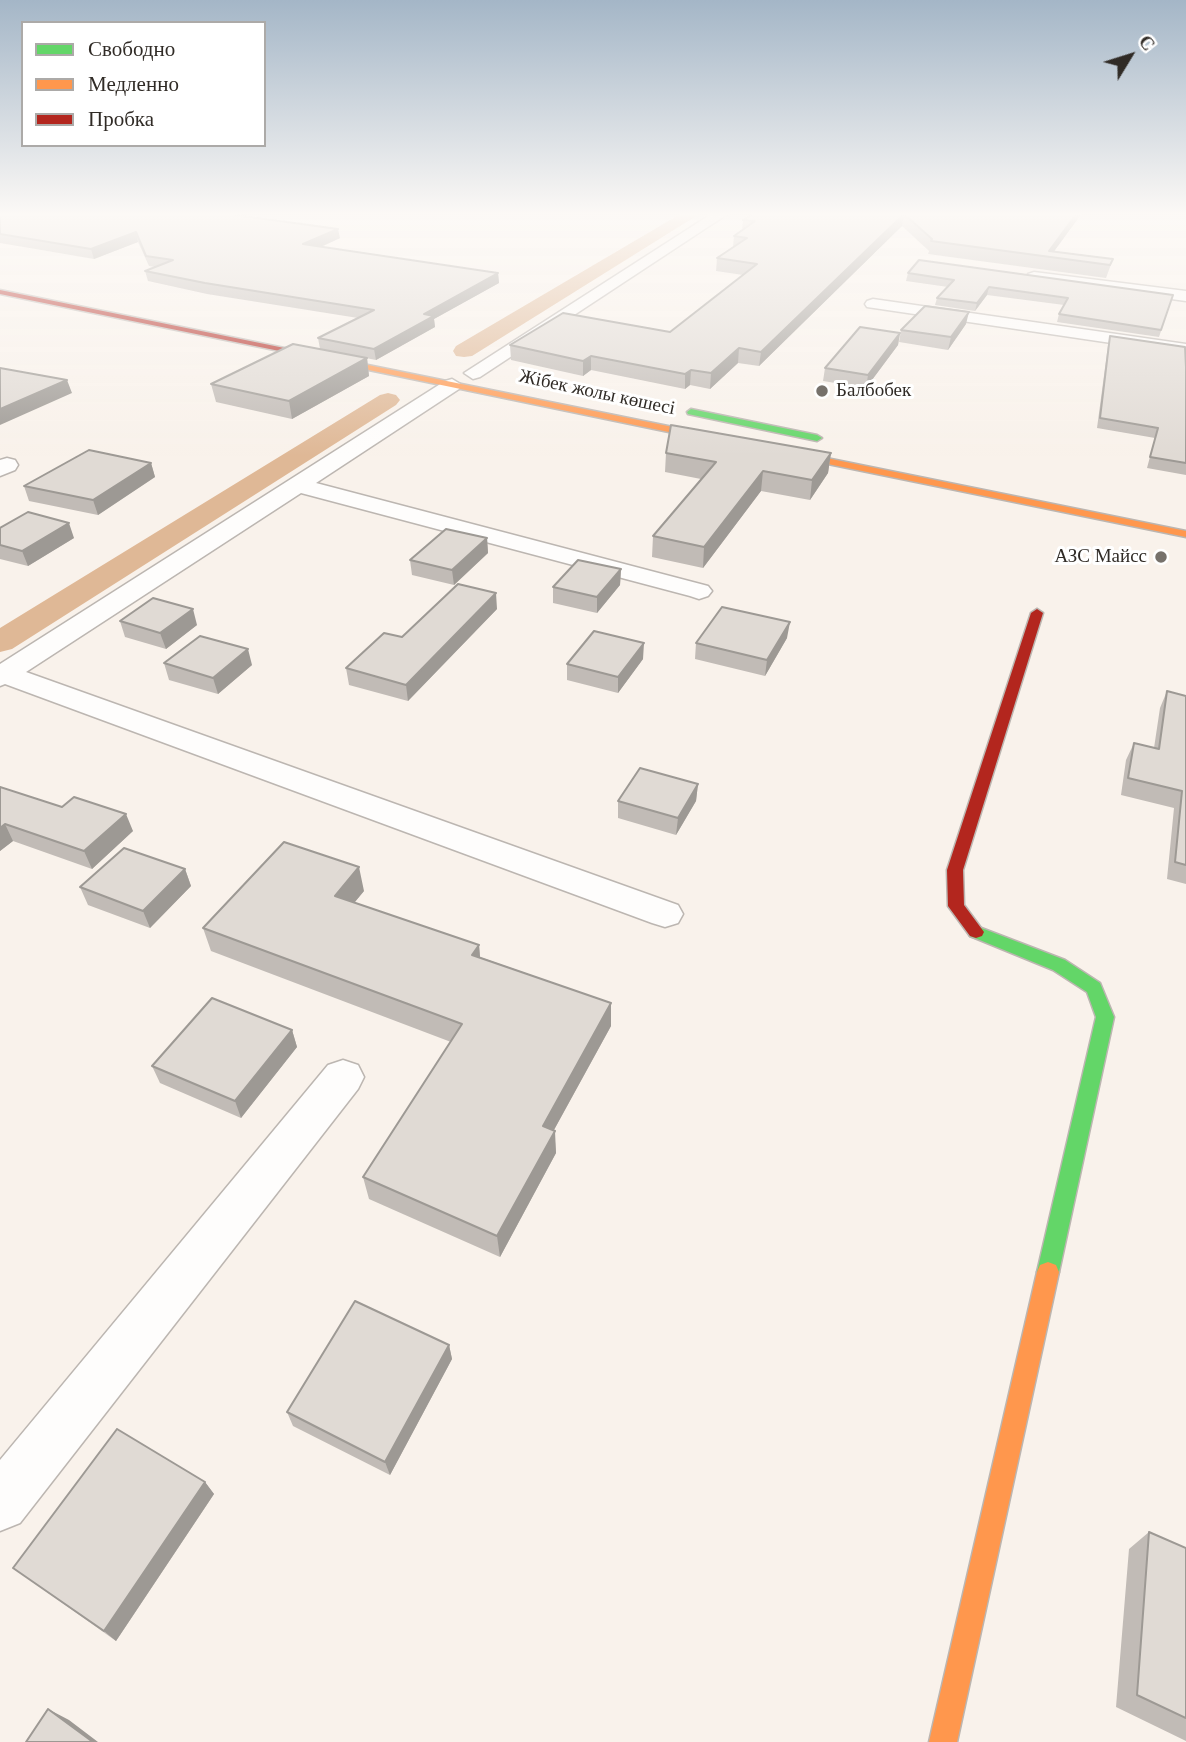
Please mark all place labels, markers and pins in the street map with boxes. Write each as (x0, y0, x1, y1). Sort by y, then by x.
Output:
place label: Балбобек (836, 380, 911, 402)
marker: Балбобек (814, 383, 830, 399)
place label: АЗС Майсс (1054, 546, 1147, 568)
marker: АЗС Майсс (1153, 549, 1169, 565)

